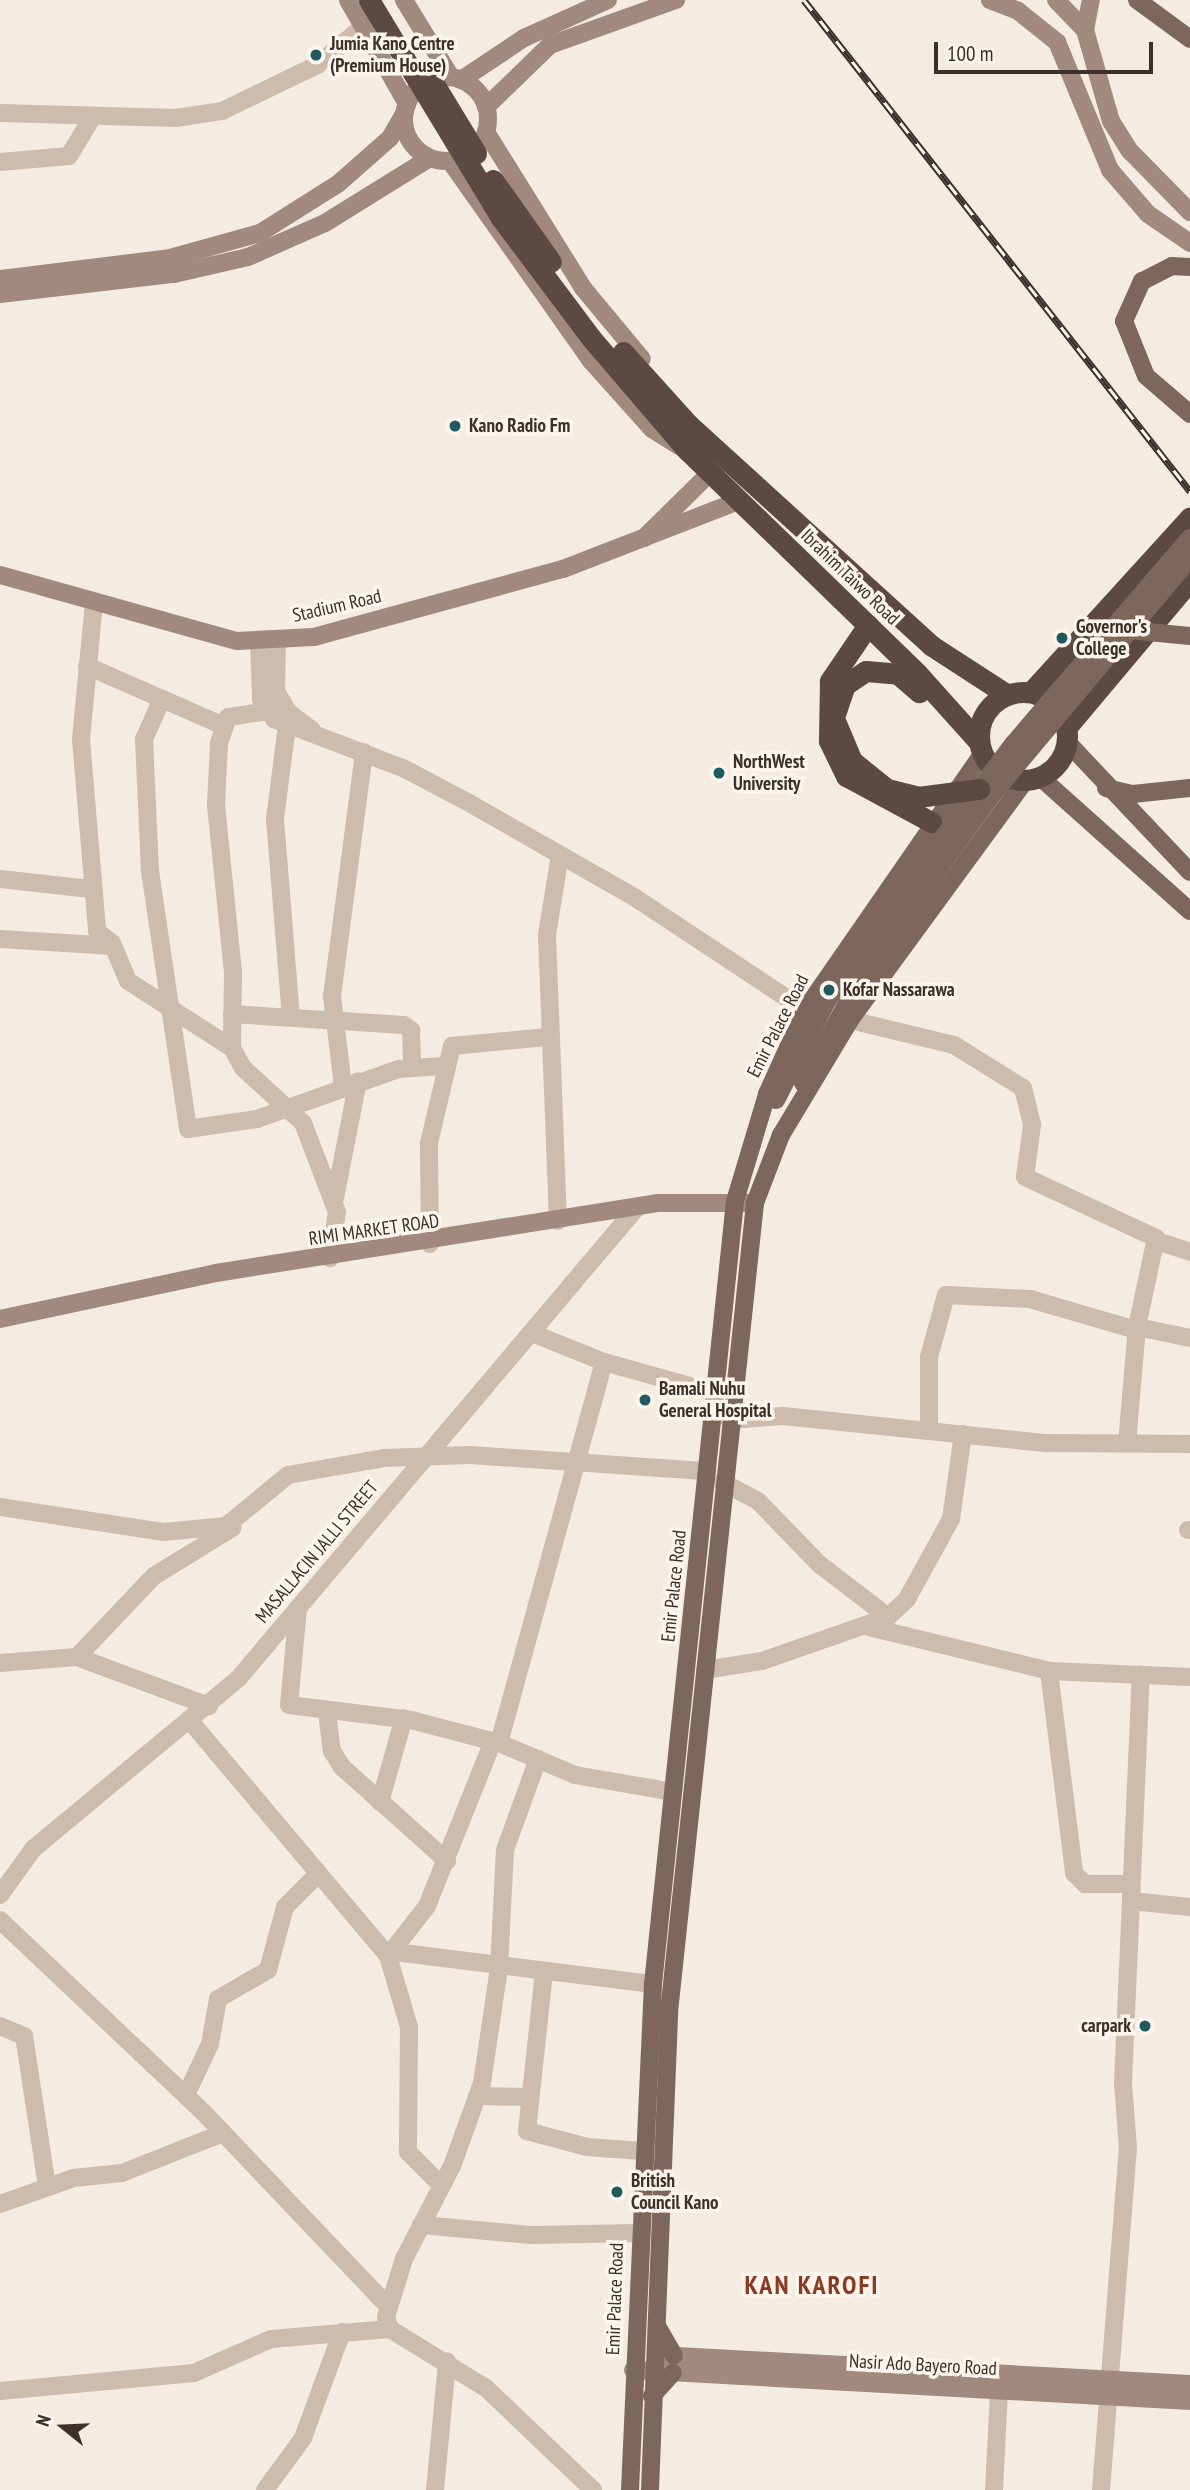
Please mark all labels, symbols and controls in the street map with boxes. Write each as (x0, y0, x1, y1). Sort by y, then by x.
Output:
scale bar (938, 28, 1157, 72)
place label: Jumia Kano Centre (Premium House) (330, 33, 455, 77)
text: 100 m (947, 40, 993, 67)
marker: Jumia Kano Centre (Premium House) (308, 47, 324, 63)
place label: Kano Radio Fm (469, 415, 570, 437)
marker: Kano Radio Fm (447, 418, 463, 434)
street label: Ibrahim Taiwo Road (796, 524, 904, 630)
street label: Stadium Road (290, 585, 384, 627)
place label: Governor's College (1076, 616, 1147, 660)
marker: Governor's College (1054, 630, 1070, 646)
place label: NorthWest University (733, 751, 805, 795)
marker: NorthWest University (711, 765, 727, 781)
street label: Emir Palace Road (742, 971, 814, 1081)
place label: Kofar Nassarawa (843, 979, 955, 1001)
marker: Kofar Nassarawa (821, 982, 837, 998)
street label: RIMI MARKET ROAD (307, 1210, 441, 1250)
place label: Bamali Nuhu General Hospital (659, 1378, 771, 1422)
marker: Bamali Nuhu General Hospital (637, 1392, 653, 1408)
street label: MASALLACIN JALLI STREET (251, 1476, 383, 1628)
street label: Emir Palace Road (657, 1529, 691, 1643)
place label: carpark (1081, 2015, 1131, 2037)
marker: carpark (1137, 2018, 1153, 2034)
place label: British Council Kano (631, 2170, 718, 2214)
marker: British Council Kano (609, 2184, 625, 2200)
street label: Emir Palace Road (602, 2242, 628, 2356)
district label: KAN KAROFI (746, 2269, 878, 2301)
street label: Nasir Ado Bayero Road (848, 2350, 998, 2380)
north arrow (28, 2392, 98, 2462)
text: N (30, 2412, 56, 2429)

